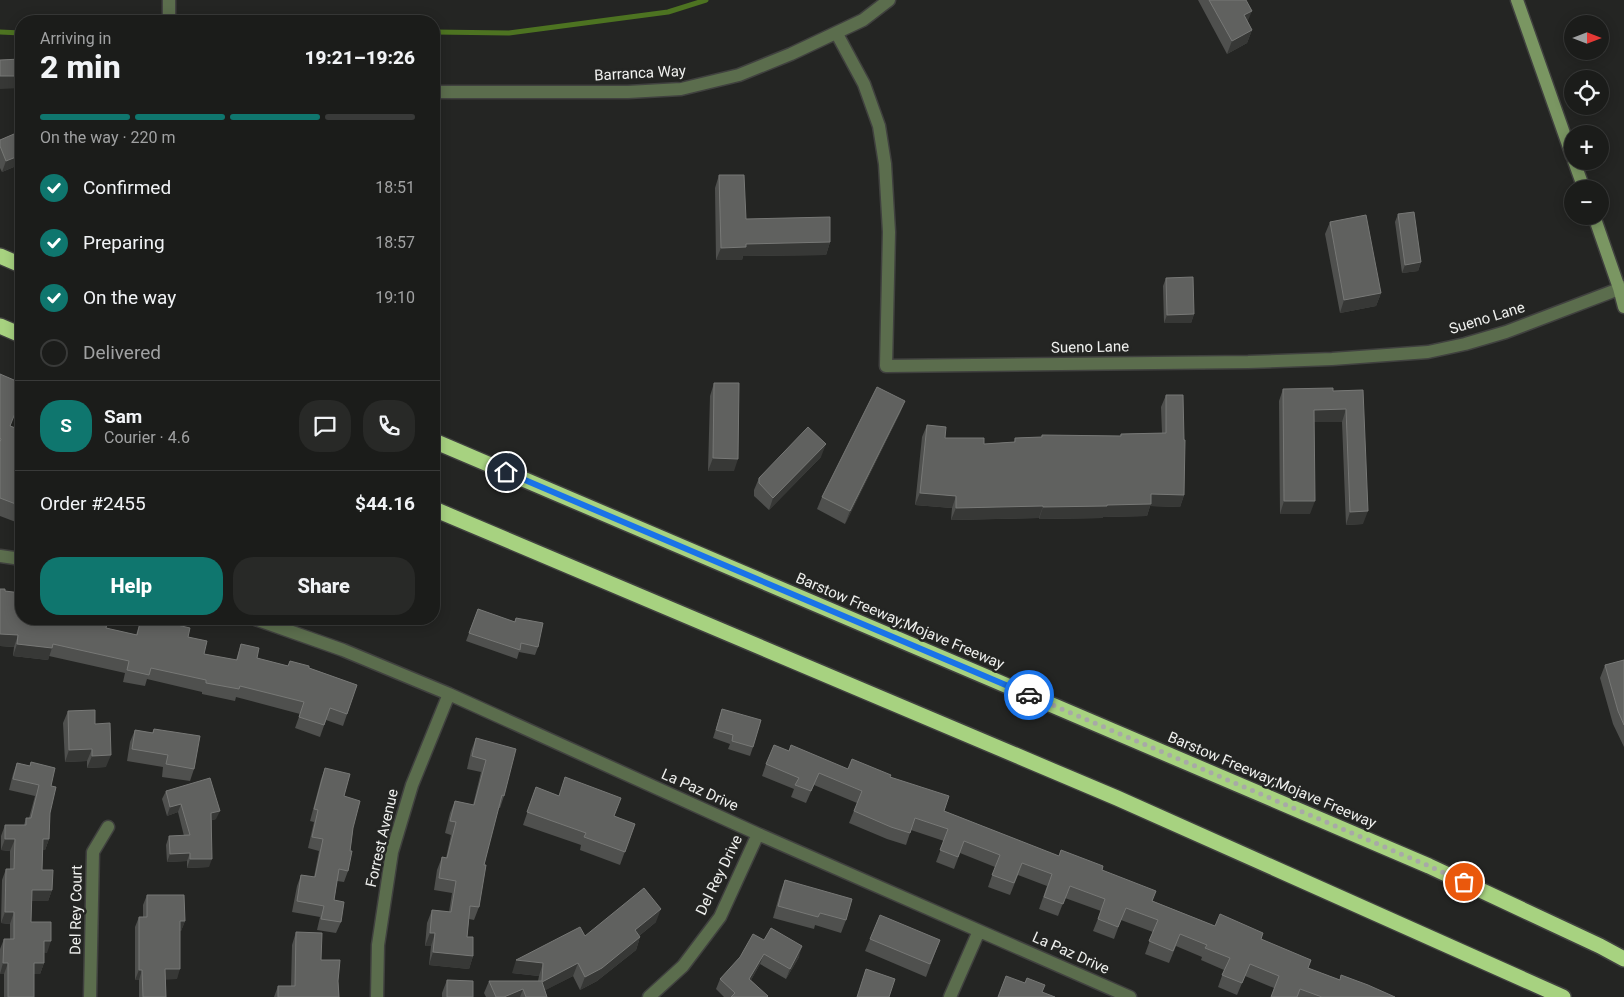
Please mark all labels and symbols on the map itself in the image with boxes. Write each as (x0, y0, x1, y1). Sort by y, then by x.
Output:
north arrow (1564, 15, 1609, 60)
street label: Barranca Way (594, 62, 686, 84)
street label: Sueno Lane (1447, 298, 1527, 338)
street label: Sueno Lane (1051, 337, 1129, 357)
pin (485, 451, 527, 493)
street label: Barstow Freeway;Mojave Freeway (793, 569, 1007, 673)
courier (1004, 670, 1054, 720)
street label: Barstow Freeway;Mojave Freeway (1165, 728, 1379, 832)
street label: La Paz Drive (659, 765, 741, 815)
street label: Forrest Avenue (362, 787, 402, 889)
street label: Del Rey Drive (692, 832, 746, 918)
pin (1443, 861, 1485, 903)
street label: Del Rey Court (66, 865, 86, 955)
street label: La Paz Drive (1030, 928, 1112, 978)

